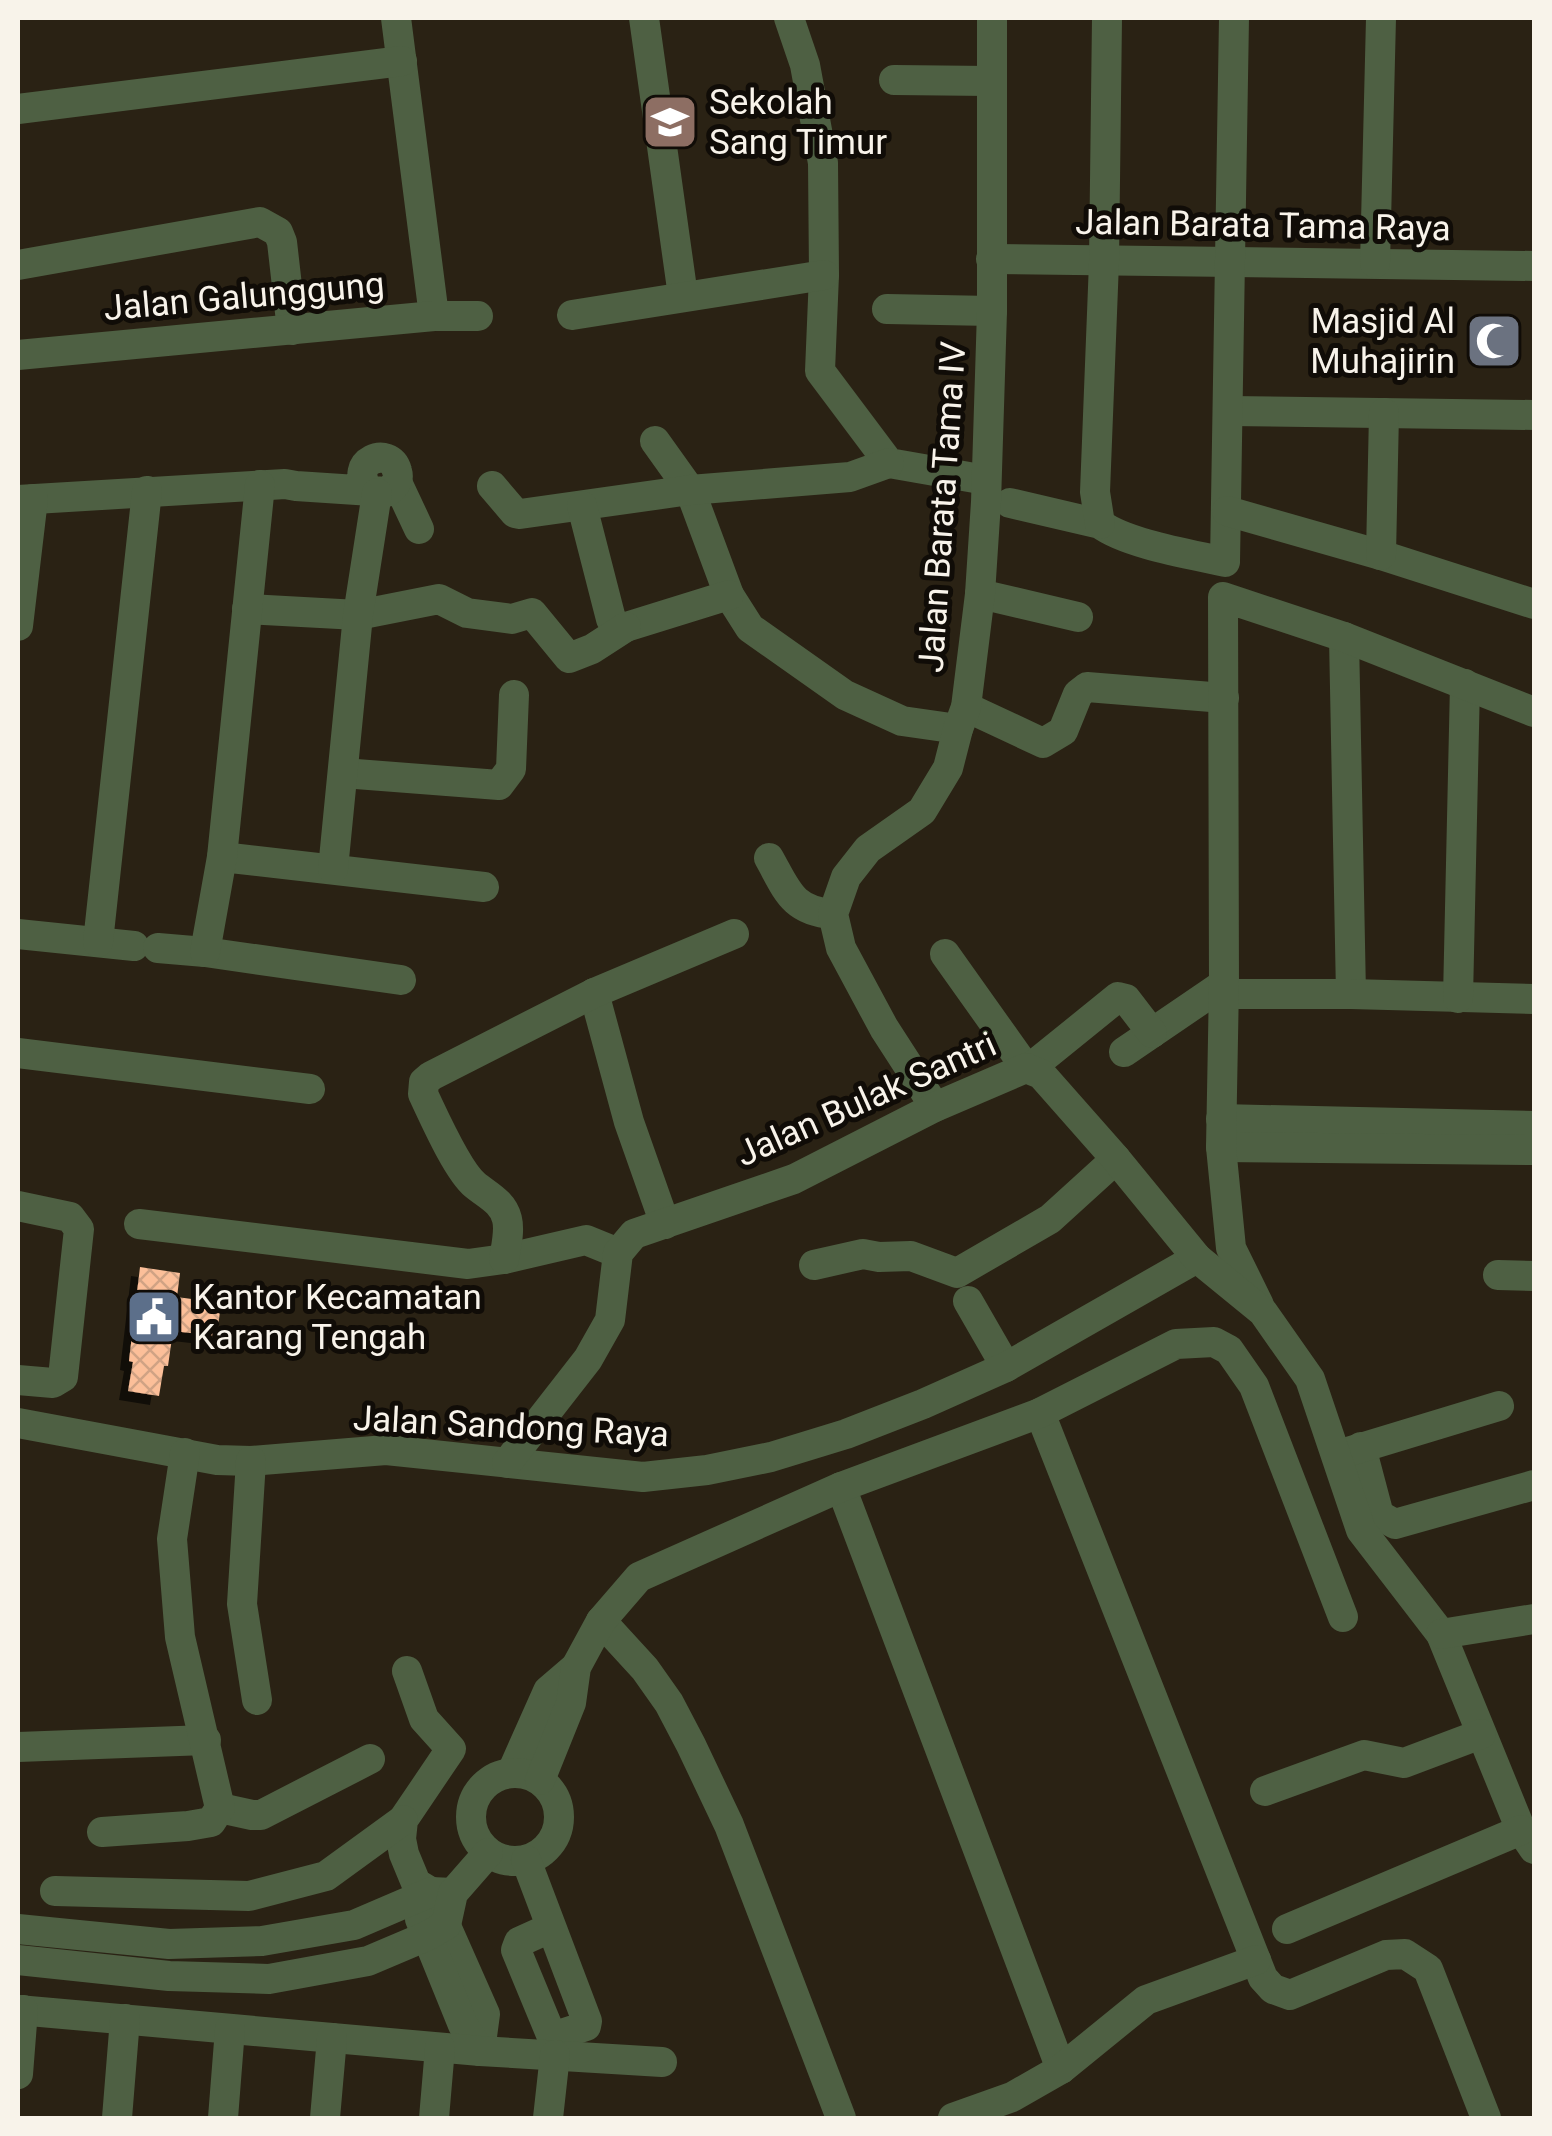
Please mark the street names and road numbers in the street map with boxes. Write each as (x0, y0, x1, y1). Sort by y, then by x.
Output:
street label: Jalan Barata Tama Raya (1075, 202, 1451, 249)
street label: Jalan Galunggung (102, 264, 386, 329)
street label: Jalan Barata Tama IV (910, 340, 975, 674)
street label: Jalan Bulak Santri (730, 1024, 1002, 1175)
street label: Jalan Sandong Raya (352, 1398, 670, 1455)

